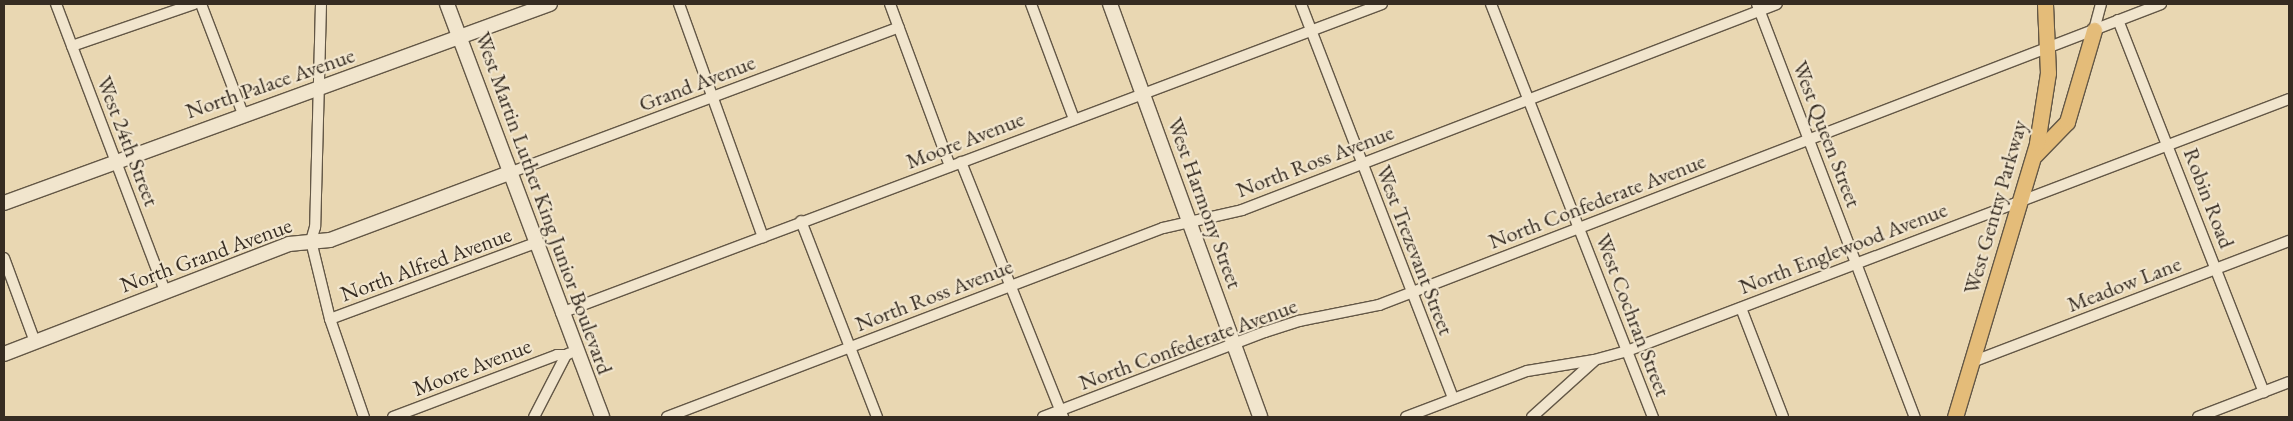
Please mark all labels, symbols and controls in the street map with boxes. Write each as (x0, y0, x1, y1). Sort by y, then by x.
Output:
street label: West Martin Luther King Junior Boulevard (470, 28, 618, 378)
street label: North Palace Avenue (182, 42, 358, 124)
street label: Grand Avenue (635, 49, 759, 117)
street label: West Queen Street (1787, 57, 1867, 211)
street label: West 24th Street (91, 72, 165, 210)
street label: Moore Avenue (902, 105, 1028, 175)
street label: West Harmony Street (1162, 114, 1248, 292)
street label: West Gentry Parkway (1958, 117, 2032, 297)
street label: North Ross Avenue (1232, 119, 1398, 203)
street label: Robin Road (2178, 144, 2240, 252)
street label: North Confederate Avenue (1485, 147, 1709, 255)
street label: West Trezevant Street (1370, 161, 1460, 339)
street label: North Englewood Avenue (1735, 196, 1951, 300)
street label: North Grand Avenue (117, 212, 295, 298)
street label: North Alfred Avenue (337, 221, 515, 307)
street label: West Cochran Street (1590, 230, 1676, 400)
street label: Meadow Lane (2063, 250, 2185, 318)
street label: North Ross Avenue (851, 253, 1017, 337)
street label: North Confederate Avenue (1075, 292, 1301, 396)
street label: Moore Avenue (409, 332, 535, 402)

